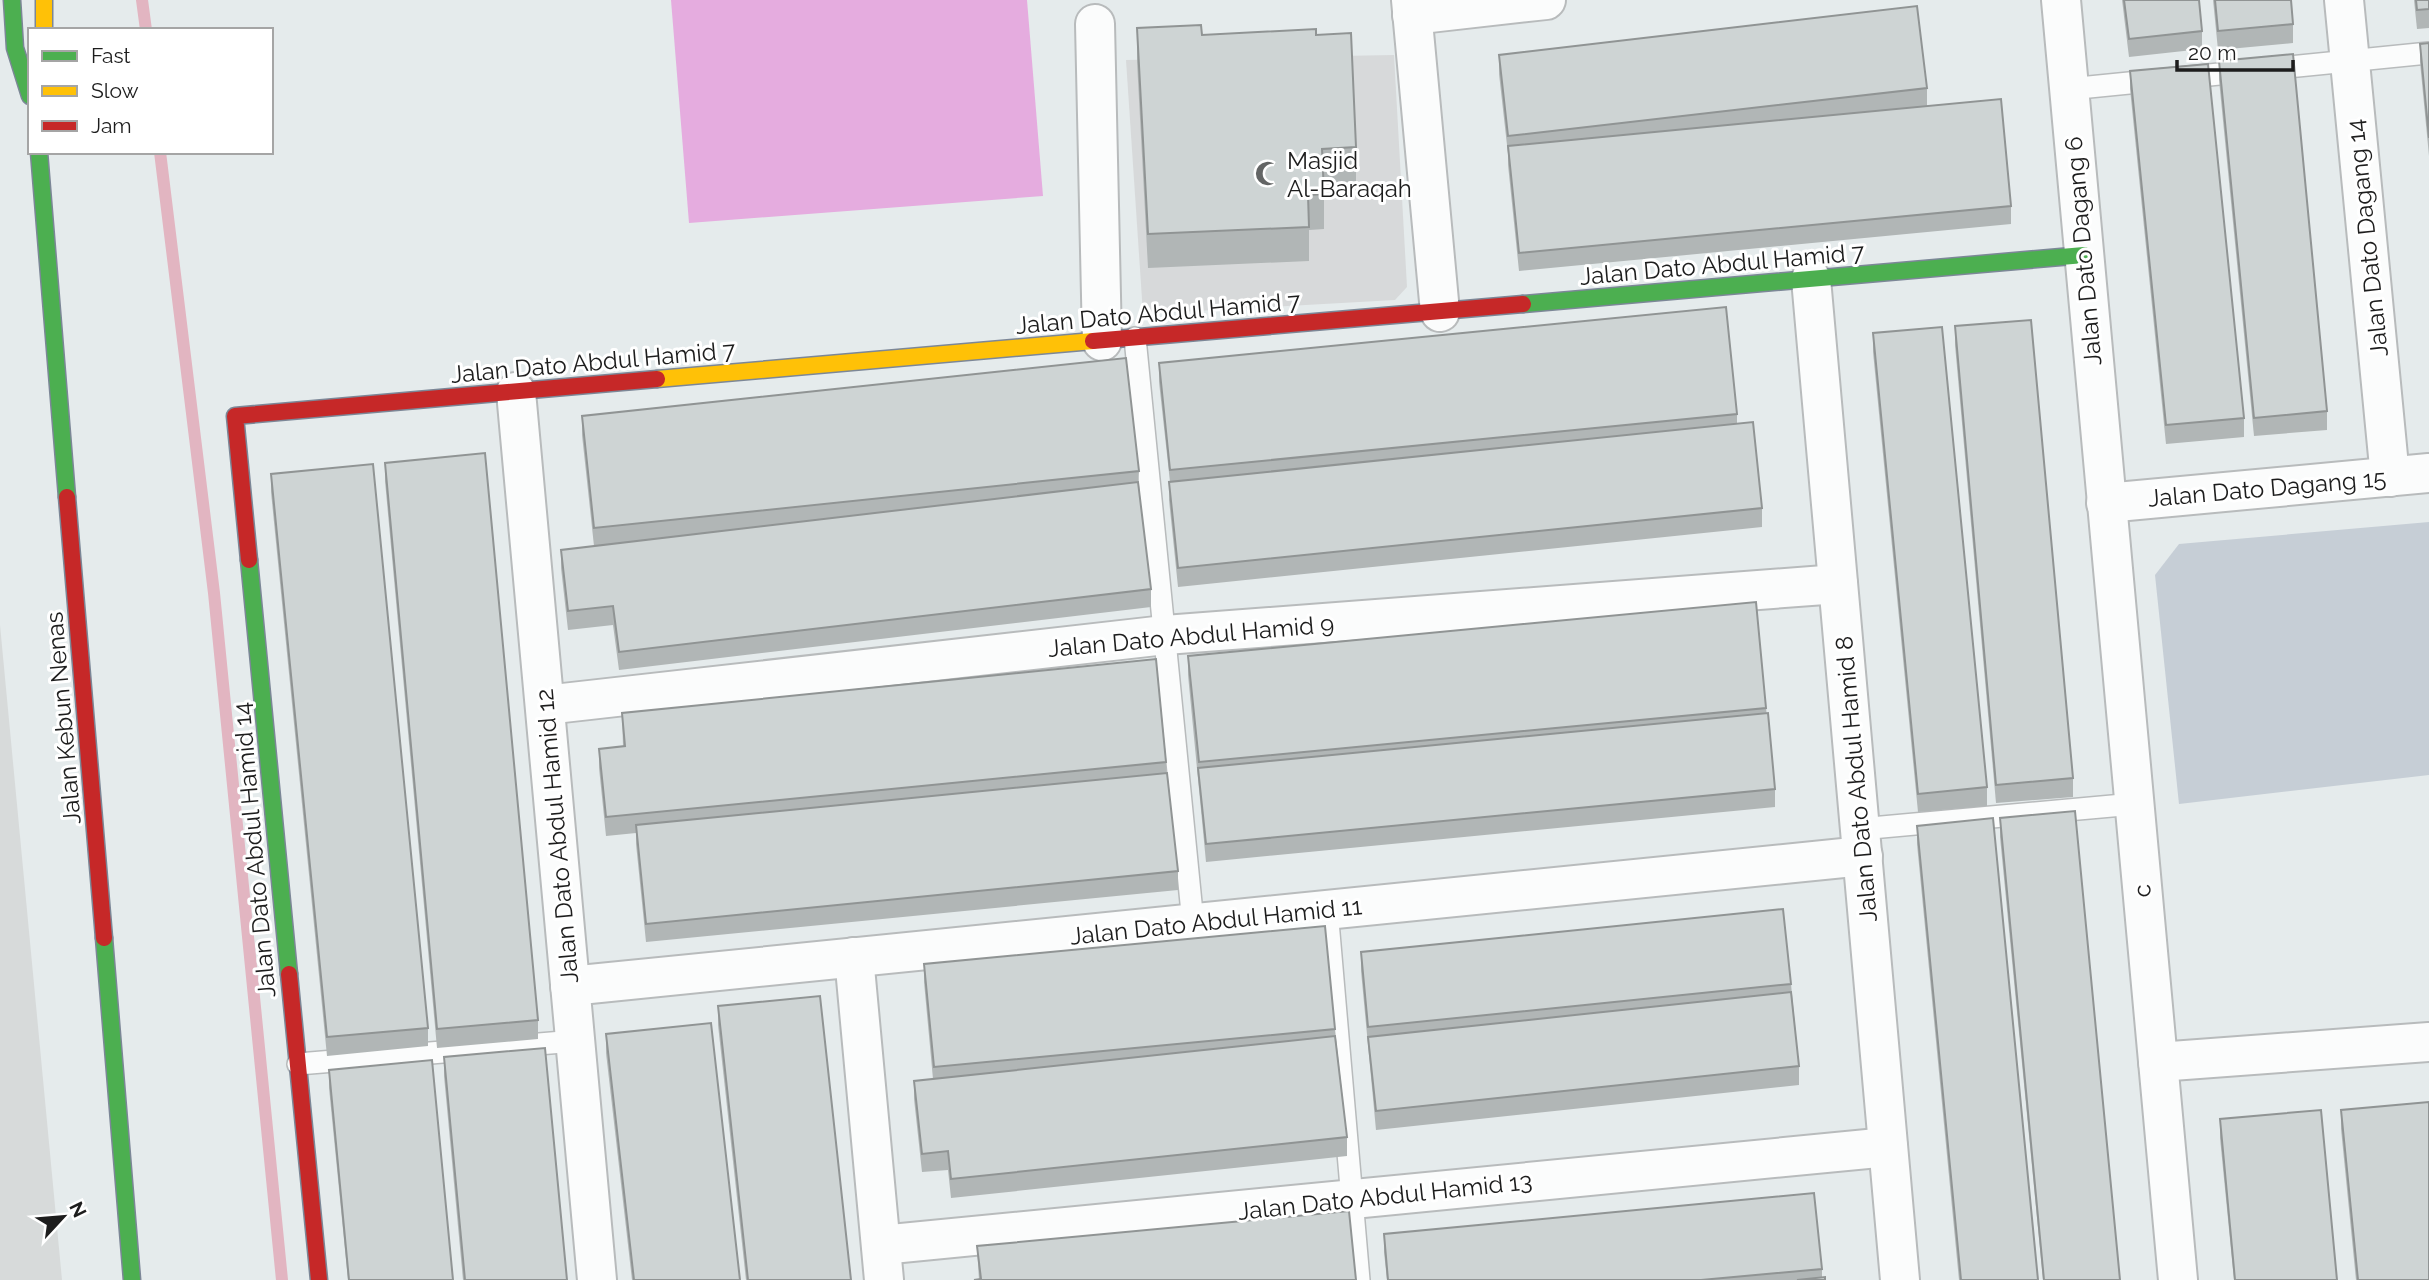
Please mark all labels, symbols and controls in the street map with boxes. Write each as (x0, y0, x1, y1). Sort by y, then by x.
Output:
legend (28, 28, 273, 154)
scale bar (2177, 28, 2292, 72)
text: 20 m (2188, 40, 2236, 65)
text: Fast (91, 43, 131, 68)
text: Slow (91, 78, 139, 103)
text: Jam (91, 113, 132, 138)
street label: Jalan Dato Dagang 14 (2340, 118, 2394, 358)
street label: Jalan Dato Dagang 6 (2059, 135, 2107, 367)
place label: Masjid Al-Baraqah (1287, 146, 1412, 203)
mosque icon: Masjid Al-Baraqah (1253, 160, 1281, 188)
street label: Jalan Dato Abdul Hamid 7 (1578, 237, 1866, 291)
street label: Jalan Dato Abdul Hamid 7 (1014, 286, 1302, 340)
street label: Jalan Dato Abdul Hamid 7 (449, 335, 737, 389)
street label: Jalan Dato Dagang 15 (2147, 463, 2387, 513)
street label: Jalan Dato Abdul Hamid 9 (1047, 609, 1335, 663)
street label: Jalan Kebun Nenas (39, 611, 87, 825)
street label: Jalan Dato Abdul Hamid 8 (1829, 635, 1883, 923)
street label: Jalan Dato Abdul Hamid 12 (530, 687, 584, 985)
street label: Jalan Dato Abdul Hamid 14 (227, 701, 281, 999)
street label: c (2127, 883, 2157, 899)
street label: Jalan Dato Abdul Hamid 11 (1069, 891, 1363, 951)
street label: Jalan Dato Abdul Hamid 13 (1236, 1166, 1534, 1226)
north arrow (28, 1182, 98, 1252)
text: N (65, 1198, 91, 1221)

